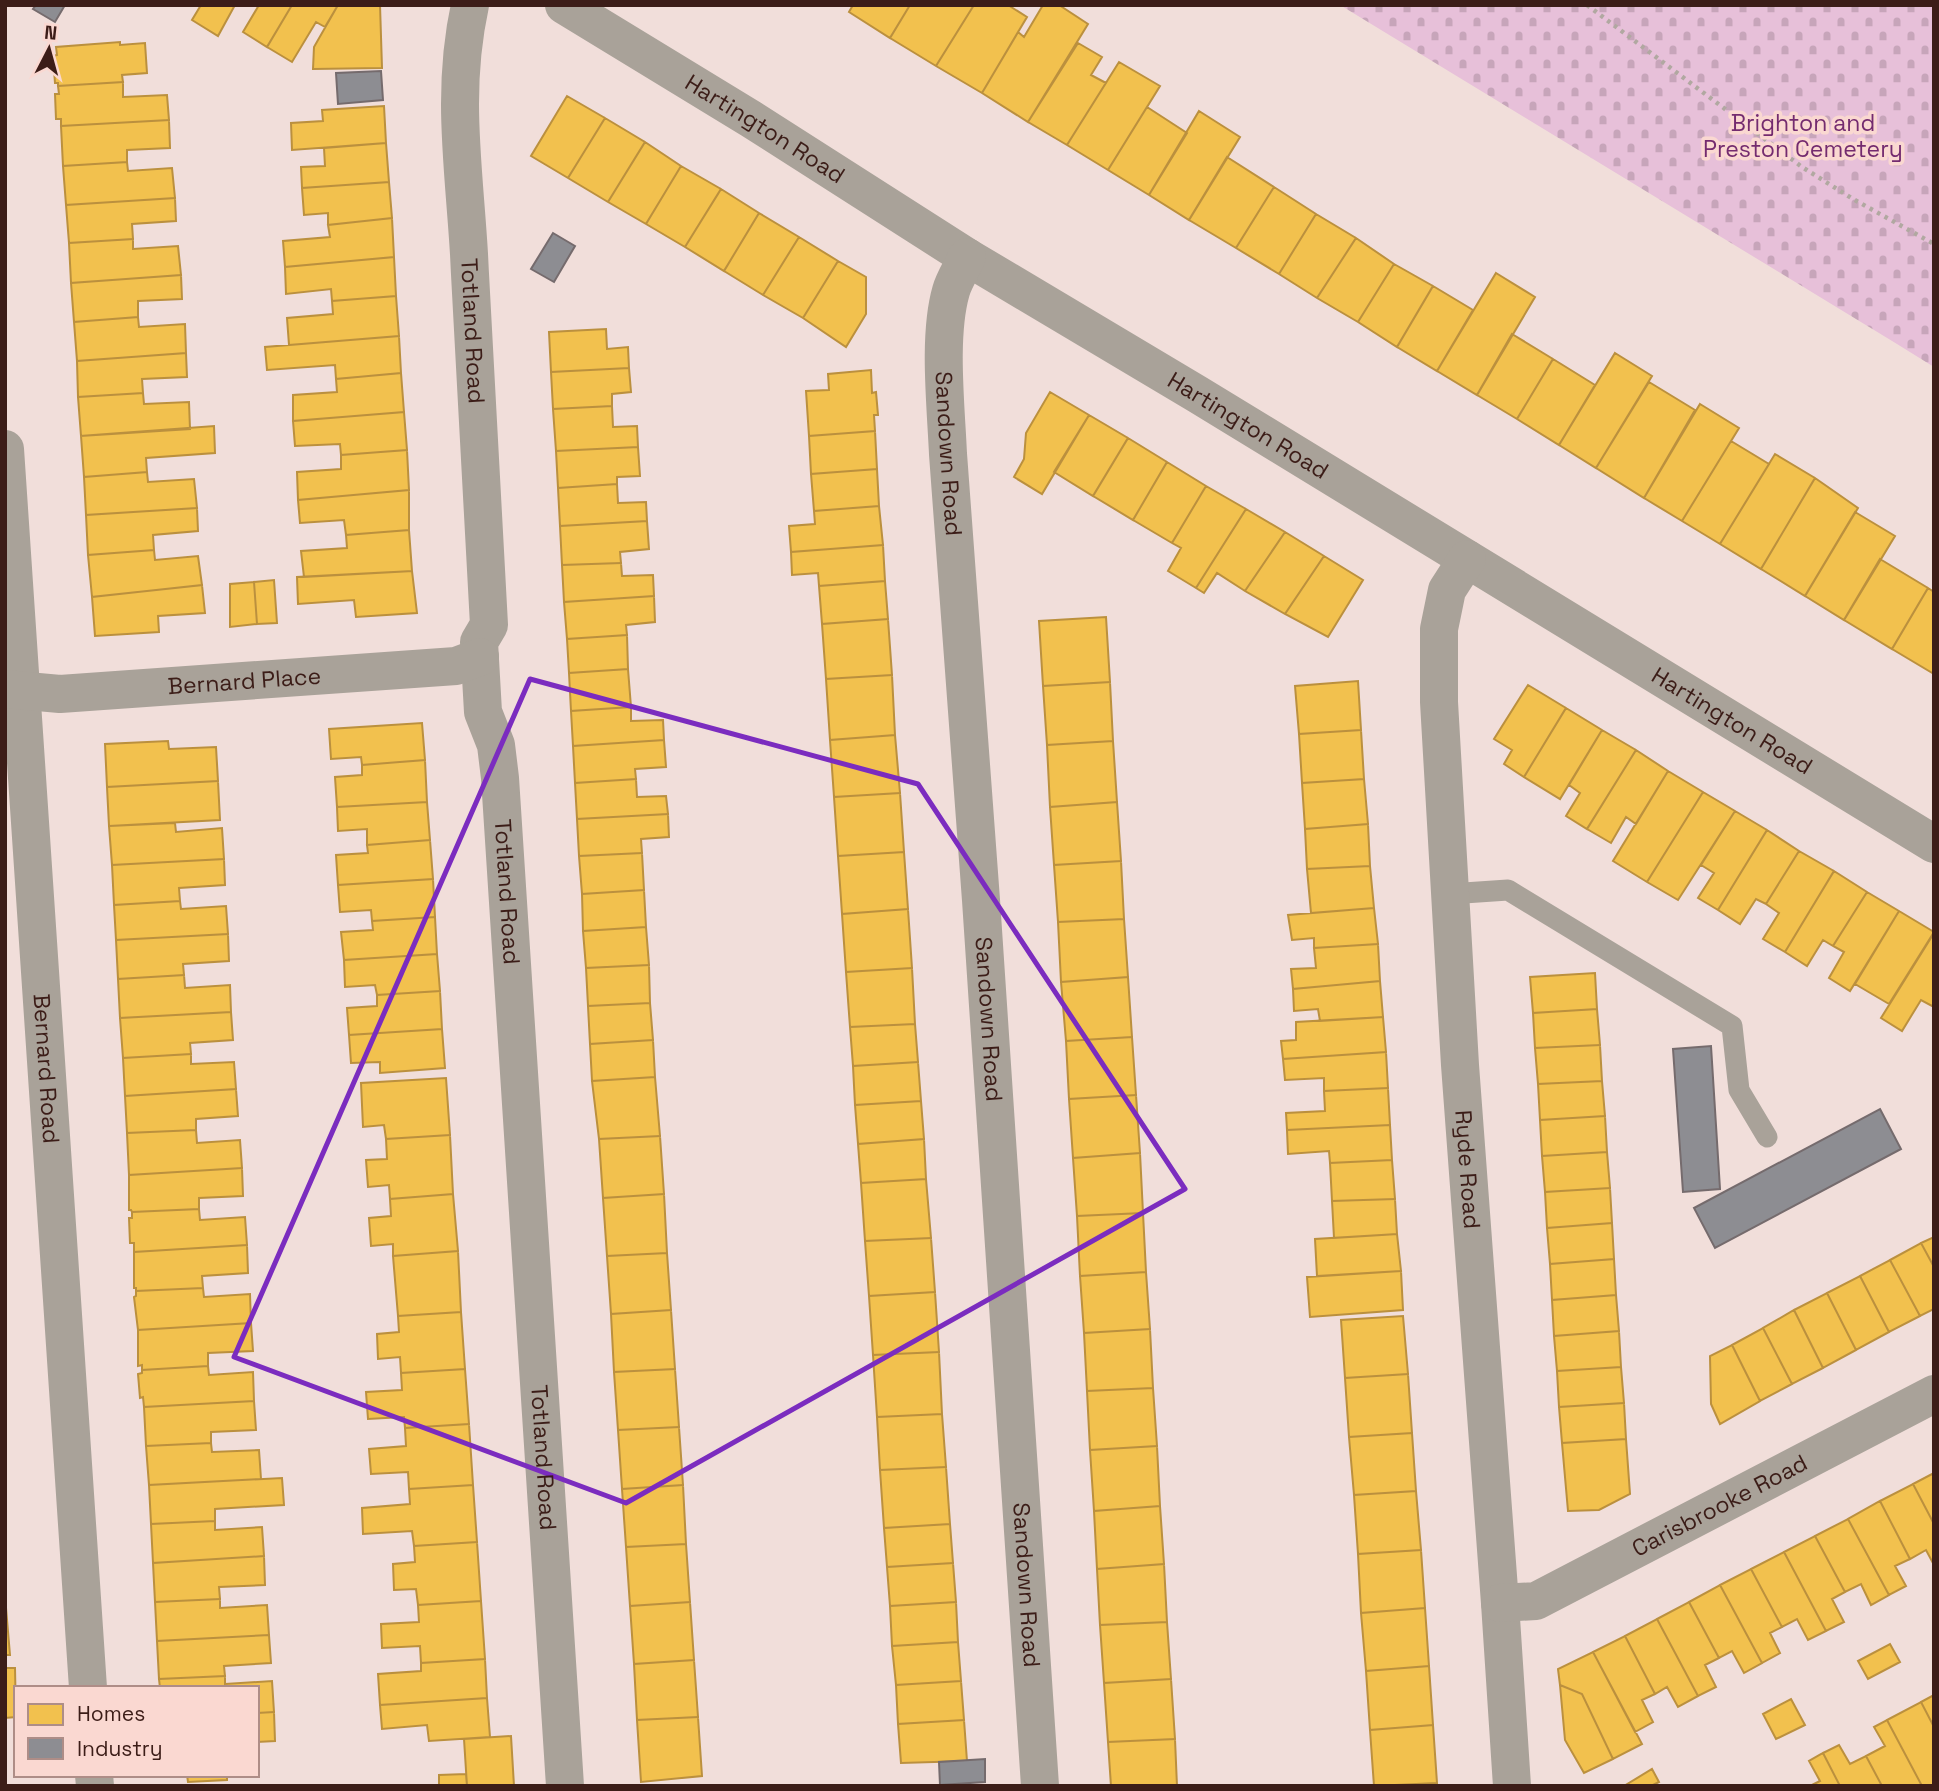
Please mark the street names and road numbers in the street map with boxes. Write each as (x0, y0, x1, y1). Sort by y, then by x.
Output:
street label: Hartington Road (680, 67, 851, 190)
street label: Totland Road (454, 257, 492, 405)
street label: Hartington Road (1162, 365, 1334, 486)
street label: Sandown Road (929, 371, 969, 537)
street label: Hartington Road (1646, 660, 1818, 781)
street label: Bernard Place (167, 661, 322, 701)
street label: Totland Road (488, 818, 527, 965)
street label: Sandown Road (968, 936, 1009, 1103)
street label: Bernard Road (27, 993, 66, 1145)
street label: Ryde Road (1448, 1109, 1487, 1230)
street label: Totland Road (524, 1384, 563, 1531)
street label: Carisbrooke Road (1627, 1447, 1812, 1564)
street label: Sandown Road (1006, 1502, 1047, 1668)

